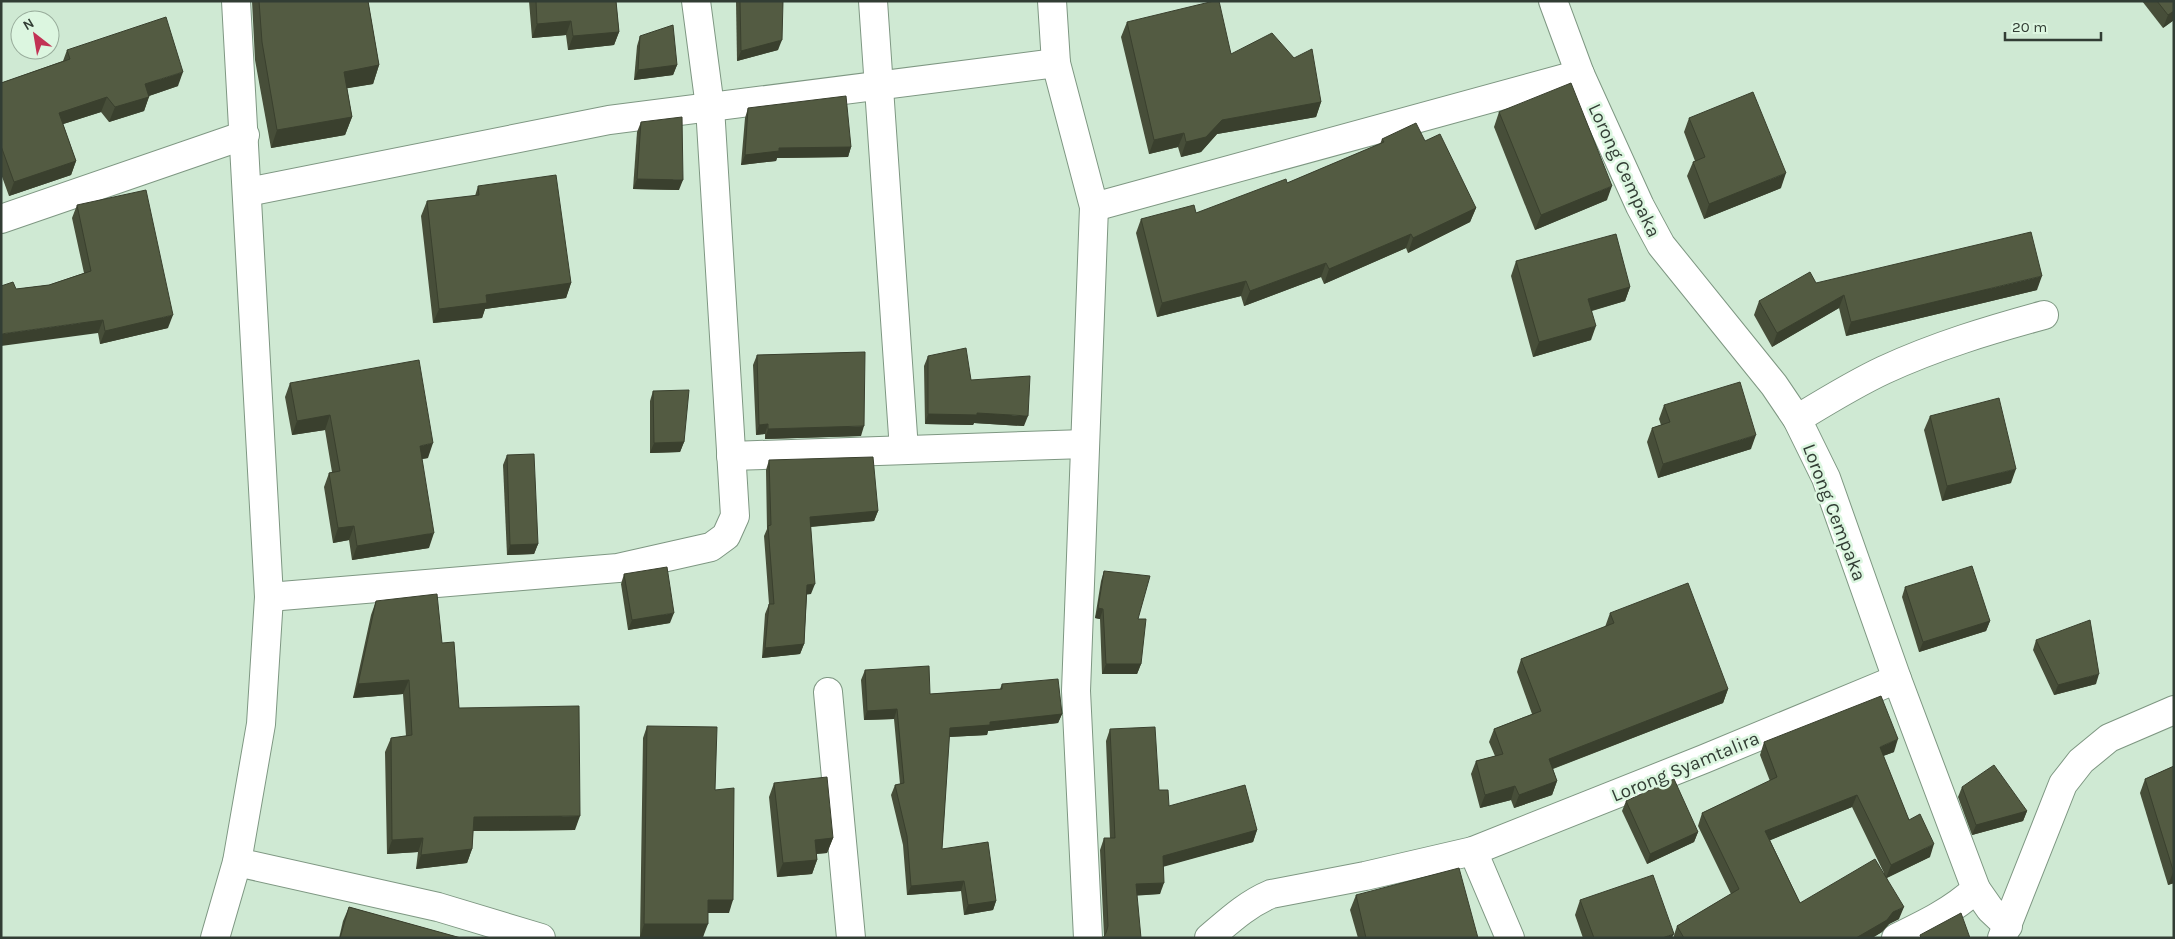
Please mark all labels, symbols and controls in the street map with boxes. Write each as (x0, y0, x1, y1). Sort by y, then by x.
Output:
north arrow (10, 10, 60, 60)
scale bar (2005, 10, 2101, 42)
text: N (20, 14, 37, 34)
text: 20 m (2012, 18, 2047, 36)
street label: Lorong Cempaka (1583, 100, 1665, 241)
street label: Lorong Cempaka (1798, 441, 1870, 584)
street label: Lorong Syamtalira (1608, 727, 1763, 807)

